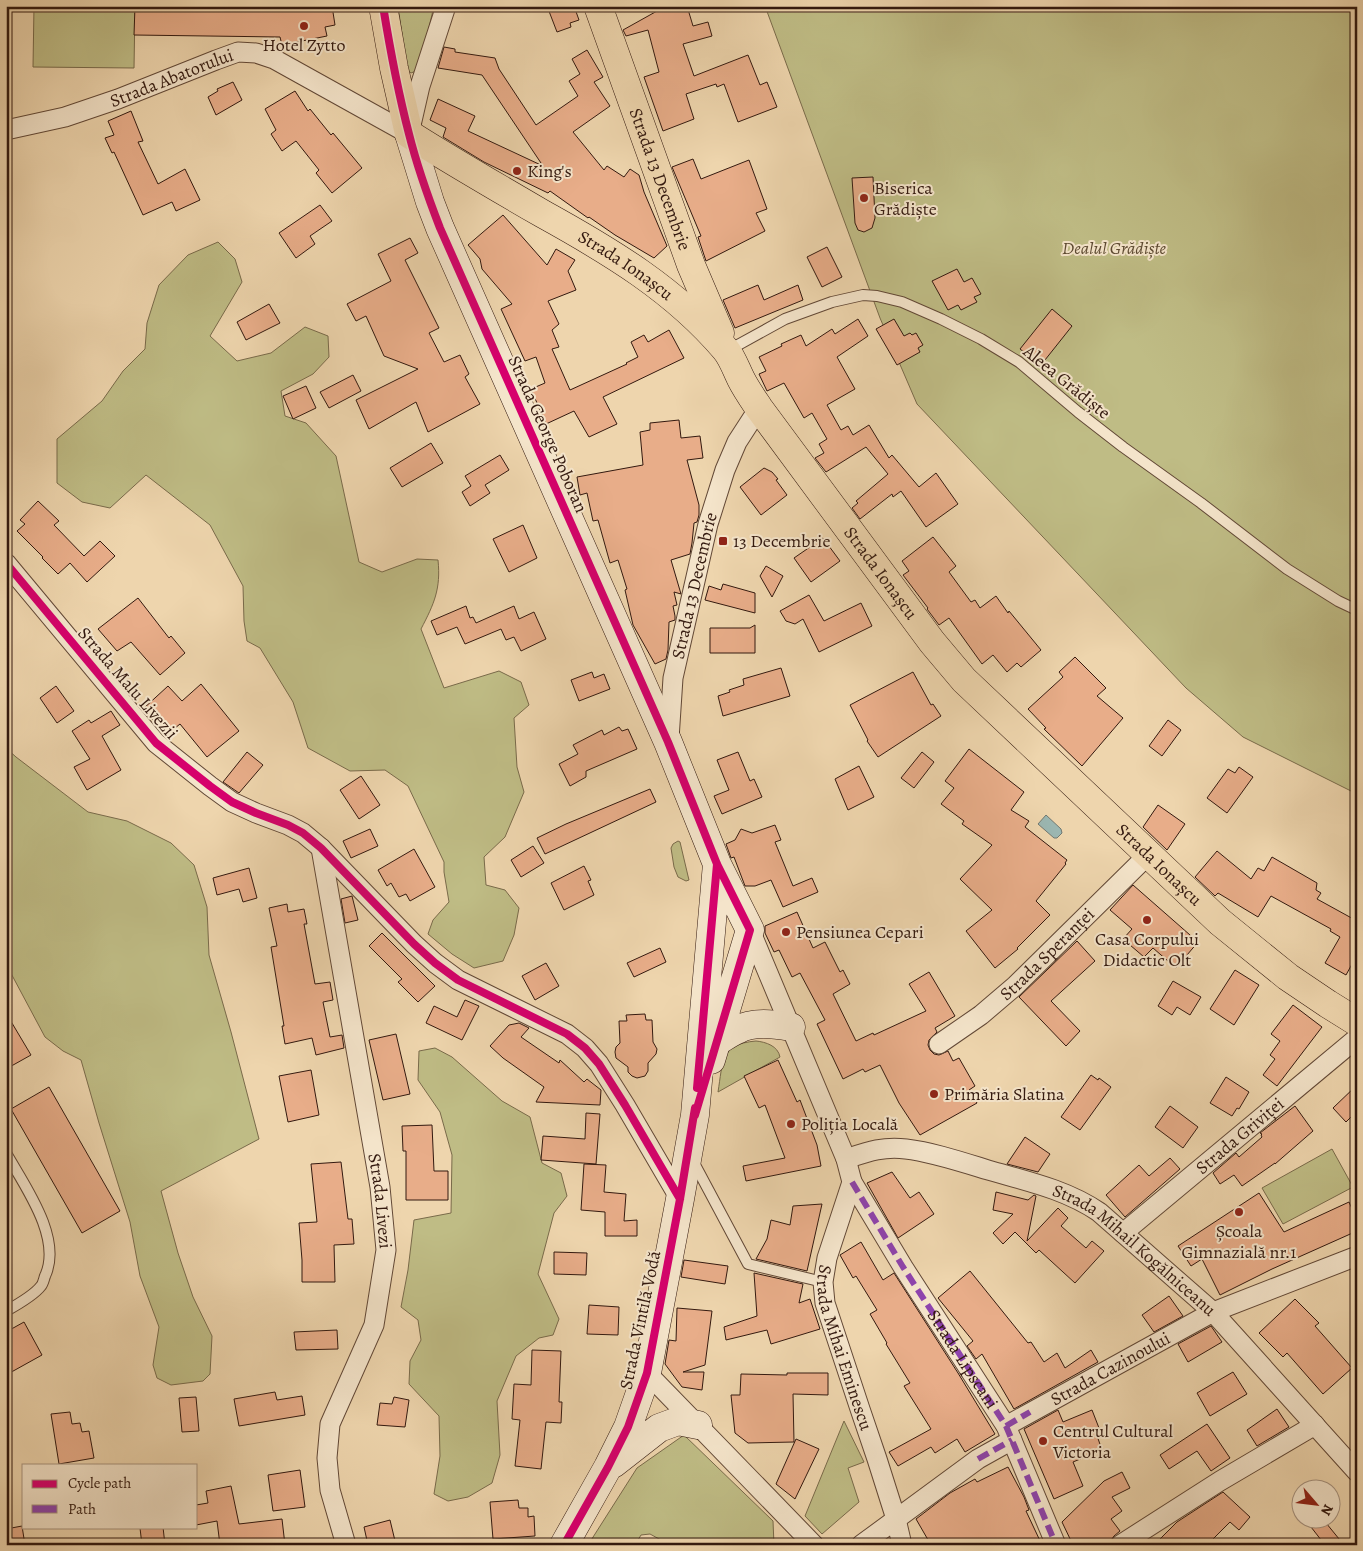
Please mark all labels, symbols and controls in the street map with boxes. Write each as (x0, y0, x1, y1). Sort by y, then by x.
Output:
marker: Hotel Zytto (298, 20, 310, 32)
place label: Hotel Zytto (263, 33, 345, 57)
street label: Strada Abatorului (107, 43, 237, 113)
street label: Strada 13 Decembrie (624, 105, 697, 254)
place label: King's (527, 159, 572, 183)
marker: King's (511, 165, 523, 177)
place label: Biserica Grădiște (874, 176, 937, 221)
marker: Biserica Grădiște (858, 192, 870, 204)
street label: Strada Ionașcu (574, 224, 679, 306)
park label: Dealul Grădiște (1062, 236, 1166, 260)
street label: Aleea Grădiște (1018, 339, 1115, 424)
street label: Strada George Poboran (503, 352, 594, 516)
street label: Strada 13 Decembrie (666, 509, 723, 661)
street label: Strada Ionașcu (839, 521, 924, 625)
place label: 13 Decembrie (733, 529, 831, 553)
marker: 13 Decembrie (717, 535, 729, 547)
street label: Strada Malu Livezii (72, 622, 184, 744)
street label: Strada Ionașcu (1111, 818, 1208, 911)
street label: Strada Speranței (995, 902, 1100, 1006)
marker: Casa Corpului Didactic Olt (1141, 914, 1153, 926)
place label: Pensiunea Cepari (796, 920, 924, 944)
marker: Pensiunea Cepari (780, 926, 792, 938)
place label: Casa Corpului Didactic Olt (1095, 927, 1199, 972)
place label: Primăria Slatina (944, 1082, 1065, 1106)
marker: Primăria Slatina (928, 1088, 940, 1100)
street label: Strada Griviței (1191, 1092, 1289, 1180)
place label: Poliția Locală (801, 1112, 899, 1136)
marker: Poliția Locală (785, 1118, 797, 1130)
street label: Strada Livezi (362, 1152, 398, 1250)
street label: Strada Mihail Kogălniceanu (1049, 1178, 1221, 1322)
marker: Școala Gimnazială nr.1 (1233, 1206, 1245, 1218)
place label: Școala Gimnazială nr.1 (1181, 1219, 1297, 1264)
street label: Strada Vintilă Vodă (614, 1248, 667, 1392)
street label: Strada Mihai Eminescu (811, 1263, 878, 1434)
street label: Strada Lipscani (922, 1305, 1004, 1414)
street label: Strada Cazinoului (1046, 1326, 1174, 1411)
place label: Centrul Cultural Victoria (1052, 1419, 1174, 1464)
marker: Centrul Cultural Victoria (1037, 1435, 1049, 1447)
legend (22, 1464, 198, 1528)
text: Cycle path (68, 1473, 131, 1493)
north arrow (1290, 1478, 1340, 1528)
text: Path (68, 1499, 96, 1519)
text: N (1316, 1501, 1338, 1519)

